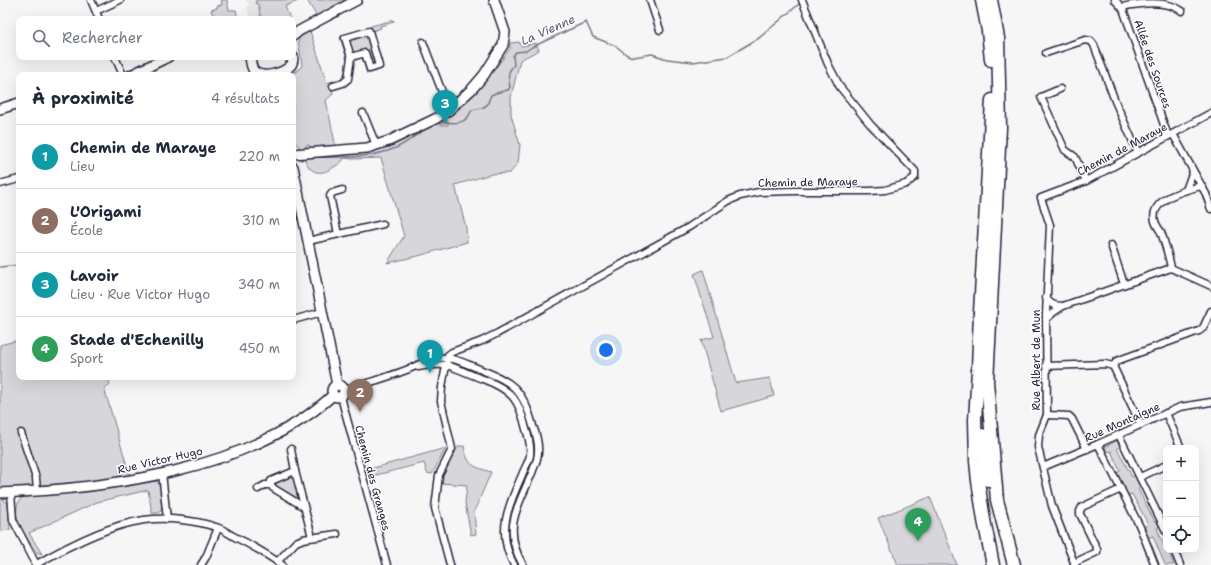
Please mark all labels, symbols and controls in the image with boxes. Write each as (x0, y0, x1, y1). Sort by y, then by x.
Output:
water label: La Vienne (518, 11, 578, 49)
search box (16, 16, 296, 60)
street label: Allée des Sources (1130, 18, 1175, 111)
icon: search (30, 27, 52, 49)
text: Rechercher (62, 28, 143, 48)
text: À proximité (32, 87, 134, 109)
text: 4 résultats (211, 90, 280, 107)
pin: 3 (432, 90, 458, 123)
street label: Chemin de Maraye (1075, 119, 1170, 180)
text: Chemin de Maraye (70, 138, 217, 158)
text: 1 (42, 148, 48, 165)
text: 220 m (238, 148, 280, 165)
text: Lieu (70, 158, 95, 175)
street label: Chemin de Maraye (758, 174, 858, 191)
text: L'Origami (70, 202, 142, 222)
text: 2 (40, 212, 50, 229)
text: 310 m (242, 212, 280, 229)
text: École (70, 222, 103, 239)
text: Lavoir (70, 266, 119, 286)
text: 3 (40, 276, 50, 293)
text: 340 m (238, 276, 280, 293)
text: Lieu · Rue Victor Hugo (70, 286, 210, 303)
street label: Rue Albert de Mun (1029, 309, 1044, 411)
text: Stade d'Echenilly (70, 330, 204, 350)
text: 4 (40, 340, 50, 357)
text: 450 m (239, 340, 280, 357)
pin: 1 (417, 340, 443, 373)
your location (596, 340, 616, 360)
text: Sport (70, 350, 103, 367)
pin: 2 (347, 379, 373, 412)
street label: Rue Montaigne (1082, 399, 1162, 446)
street label: Chemin des Granges (351, 424, 394, 533)
street label: Rue Victor Hugo (116, 443, 204, 478)
map controls (1163, 445, 1199, 553)
button: + (1163, 445, 1199, 481)
button: − (1163, 481, 1199, 517)
pin: 4 (905, 508, 931, 541)
button: locate (1163, 517, 1199, 553)

